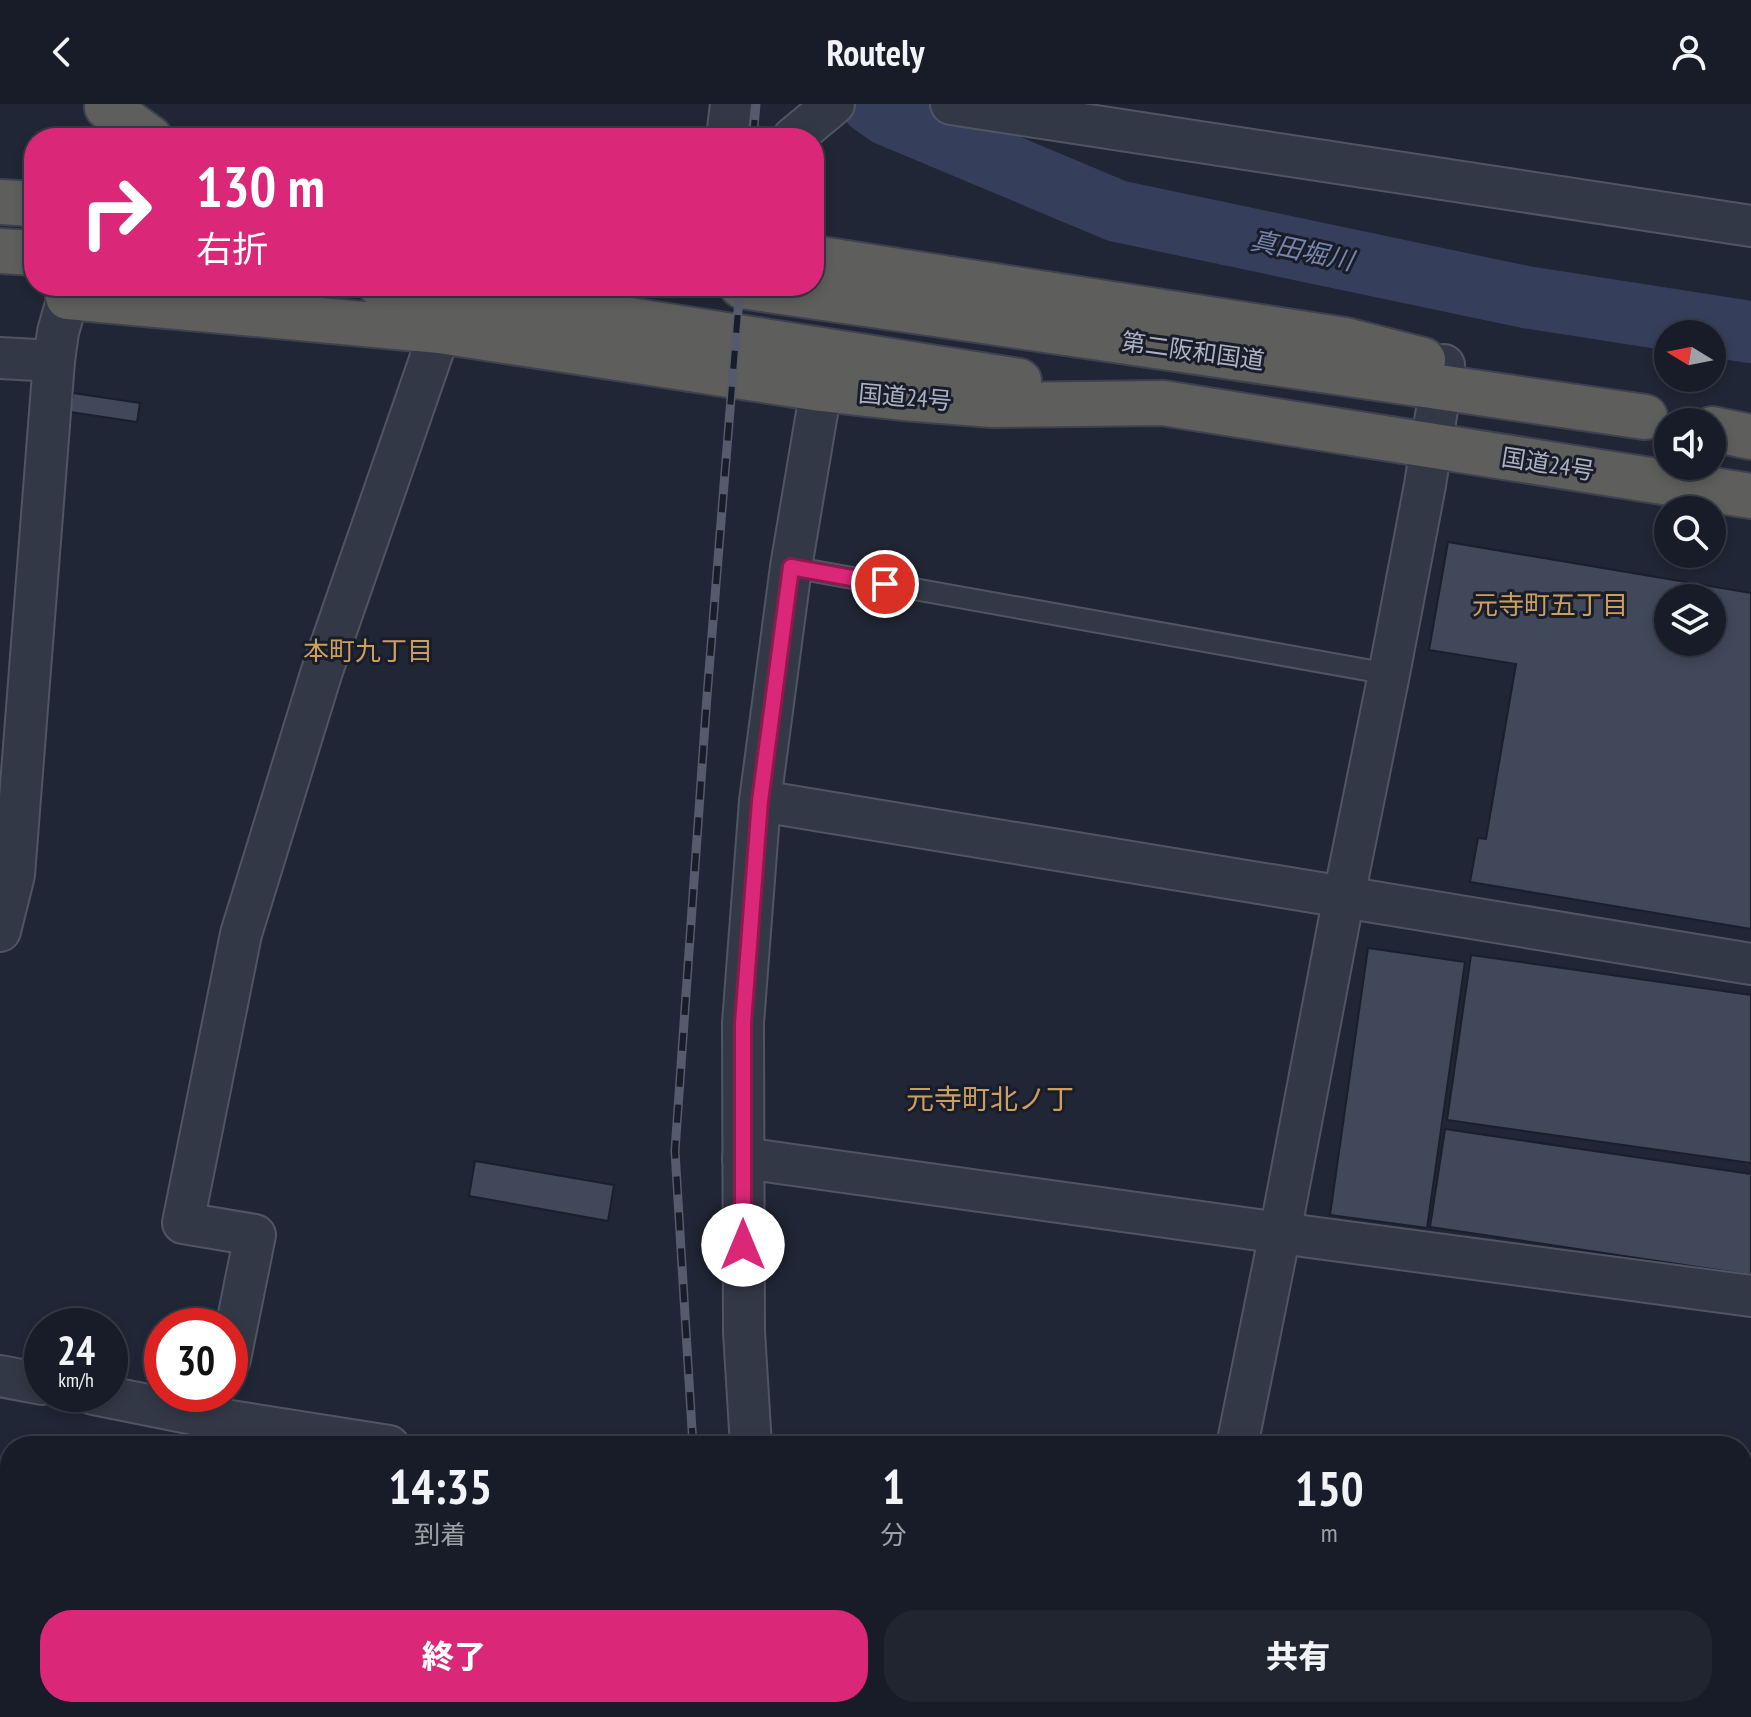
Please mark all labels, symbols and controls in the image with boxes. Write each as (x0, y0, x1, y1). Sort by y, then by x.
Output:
text: Routely (827, 29, 924, 76)
icon: back (40, 30, 84, 74)
icon: person (1667, 30, 1711, 74)
text: 130 m (196, 150, 325, 222)
icon: right (64, 160, 168, 264)
water label: 真田堀川 (1248, 223, 1359, 278)
text: 右折 (196, 225, 268, 272)
north arrow (1654, 320, 1726, 392)
map controls (1654, 320, 1726, 656)
street label: 第二阪和国道 (1120, 326, 1266, 376)
street label: 国道24号 (857, 377, 953, 417)
button: sound (1654, 408, 1726, 480)
street label: 国道24号 (1499, 441, 1597, 487)
button: search (1654, 496, 1726, 568)
pin (851, 550, 919, 618)
icon: arrive (863, 562, 907, 606)
button: layers (1654, 584, 1726, 656)
district label: 元寺町五丁目 (1472, 588, 1628, 621)
district label: 本町九丁目 (303, 634, 433, 667)
district label: 元寺町北ノ丁 (906, 1080, 1074, 1117)
position arrow (701, 1203, 785, 1287)
speed limit sign: 30 (144, 1308, 248, 1412)
text: 24 (57, 1324, 95, 1376)
text: km/h (58, 1367, 94, 1393)
text: 14:35 (388, 1455, 492, 1517)
text: 1 (882, 1455, 905, 1517)
text: 150 (1295, 1457, 1364, 1519)
text: m (1321, 1516, 1338, 1549)
text: 到着 (414, 1518, 466, 1551)
text: 分 (880, 1518, 907, 1551)
button: 終了 (40, 1610, 868, 1702)
button: 共有 (884, 1610, 1712, 1702)

